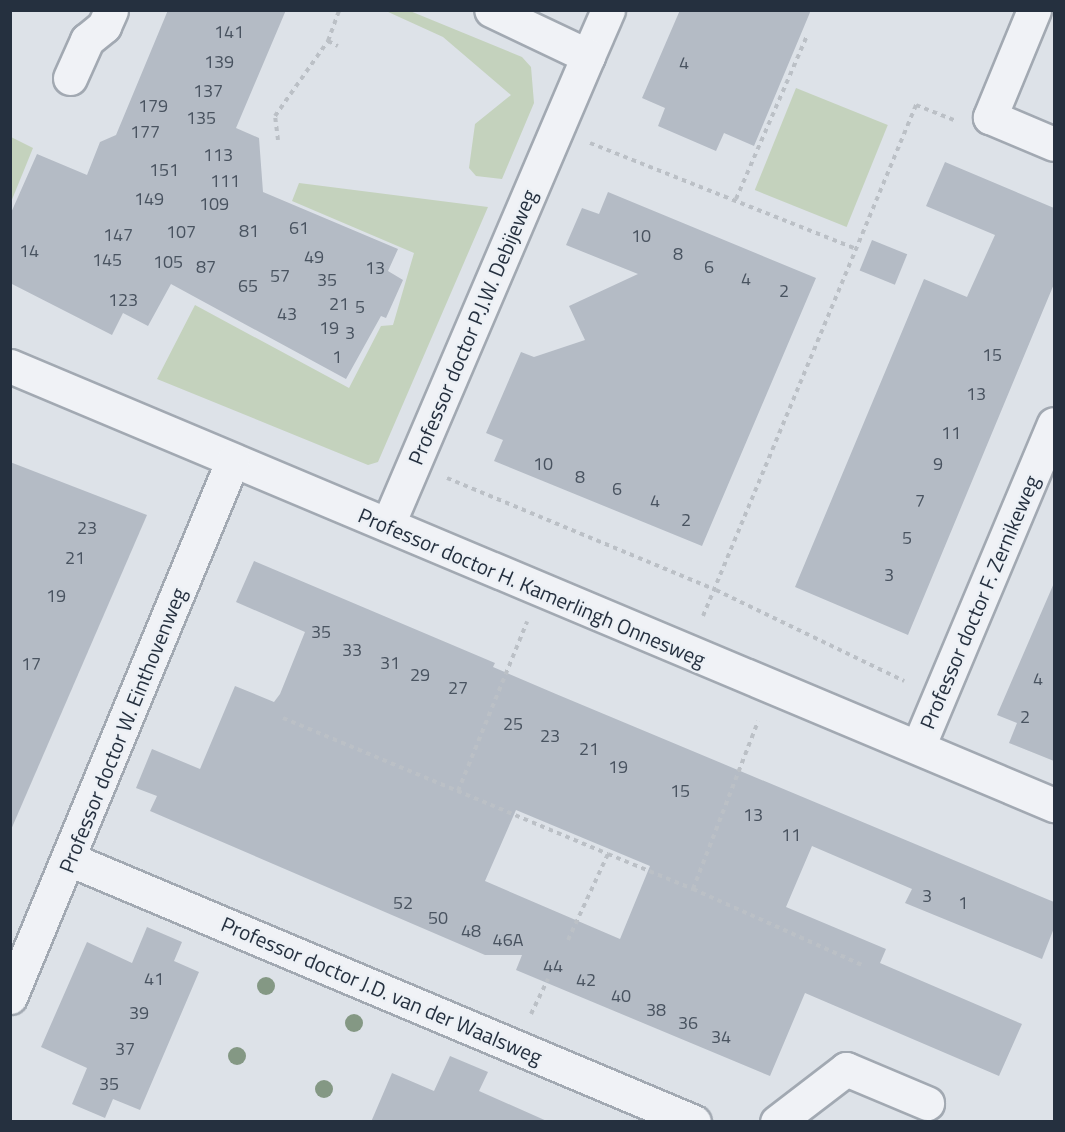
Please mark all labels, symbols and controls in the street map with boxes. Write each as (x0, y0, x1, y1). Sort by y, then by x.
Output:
house number: 141 (214, 21, 244, 43)
house number: 139 (204, 51, 234, 73)
house number: 4 (679, 52, 689, 74)
house number: 137 (193, 80, 223, 102)
house number: 179 (138, 95, 168, 117)
house number: 135 (186, 107, 216, 129)
house number: 177 (130, 121, 160, 143)
house number: 113 (203, 144, 233, 166)
house number: 151 (149, 159, 179, 181)
house number: 111 (210, 170, 240, 192)
street label: Professor doctor P.J.W. Debijeweg (402, 186, 542, 468)
house number: 149 (134, 188, 164, 210)
house number: 109 (199, 193, 229, 215)
house number: 61 (289, 217, 309, 239)
house number: 81 (239, 220, 259, 242)
house number: 107 (166, 221, 196, 243)
house number: 147 (103, 224, 133, 246)
house number: 10 (631, 225, 651, 247)
house number: 14 (19, 240, 39, 262)
house number: 8 (673, 243, 683, 265)
house number: 49 (304, 246, 324, 268)
house number: 145 (92, 249, 122, 271)
house number: 105 (153, 251, 183, 273)
house number: 87 (196, 256, 216, 278)
house number: 6 (704, 256, 714, 278)
house number: 13 (365, 257, 385, 279)
house number: 57 (270, 265, 290, 287)
house number: 4 (741, 268, 751, 290)
house number: 35 (317, 269, 337, 291)
house number: 65 (238, 275, 258, 297)
house number: 2 (779, 280, 789, 302)
house number: 123 (108, 289, 138, 311)
house number: 21 (329, 293, 349, 315)
house number: 5 (355, 296, 365, 318)
house number: 43 (277, 303, 297, 325)
house number: 19 (319, 317, 339, 339)
house number: 3 (345, 322, 355, 344)
house number: 15 (982, 344, 1002, 366)
house number: 1 (332, 346, 342, 368)
house number: 13 (966, 383, 986, 405)
house number: 11 (941, 422, 961, 444)
house number: 10 (533, 453, 553, 475)
house number: 9 (933, 453, 943, 475)
house number: 8 (575, 466, 585, 488)
street label: Professor doctor F. Zernikeweg (914, 471, 1044, 733)
house number: 6 (612, 478, 622, 500)
house number: 4 (650, 490, 660, 512)
house number: 7 (915, 490, 925, 512)
street label: Professor doctor H. Kamerlingh Onnesweg (355, 502, 709, 672)
house number: 2 (681, 509, 691, 531)
house number: 23 (77, 517, 97, 539)
house number: 5 (902, 527, 912, 549)
house number: 21 (65, 547, 85, 569)
house number: 3 (884, 564, 894, 586)
street label: Professor doctor W. Einthovenweg (53, 584, 191, 876)
house number: 19 (46, 585, 66, 607)
house number: 35 (311, 621, 331, 643)
house number: 33 (342, 639, 362, 661)
house number: 31 (380, 652, 400, 674)
house number: 17 (21, 653, 41, 675)
house number: 29 (410, 664, 430, 686)
house number: 4 (1033, 668, 1043, 690)
house number: 27 (448, 677, 468, 699)
house number: 2 (1020, 706, 1030, 728)
house number: 25 (503, 713, 523, 735)
house number: 23 (540, 725, 560, 747)
house number: 21 (579, 738, 599, 760)
house number: 19 (608, 756, 628, 778)
house number: 15 (670, 780, 690, 802)
house number: 13 (743, 804, 763, 826)
house number: 11 (781, 824, 801, 846)
house number: 3 (922, 885, 932, 907)
house number: 52 (393, 892, 413, 914)
house number: 1 (958, 892, 968, 914)
house number: 50 (428, 907, 448, 929)
street label: Professor doctor J.D. van der Waalsweg (218, 911, 546, 1069)
house number: 48 (461, 920, 481, 942)
house number: 46A (493, 929, 523, 951)
house number: 44 (543, 955, 563, 977)
house number: 41 (144, 968, 164, 990)
house number: 42 (576, 969, 596, 991)
house number: 40 (611, 985, 631, 1007)
house number: 38 (646, 999, 666, 1021)
house number: 39 (129, 1002, 149, 1024)
house number: 36 (678, 1012, 698, 1034)
house number: 34 (711, 1026, 731, 1048)
house number: 37 (115, 1038, 135, 1060)
house number: 35 (99, 1073, 119, 1095)

